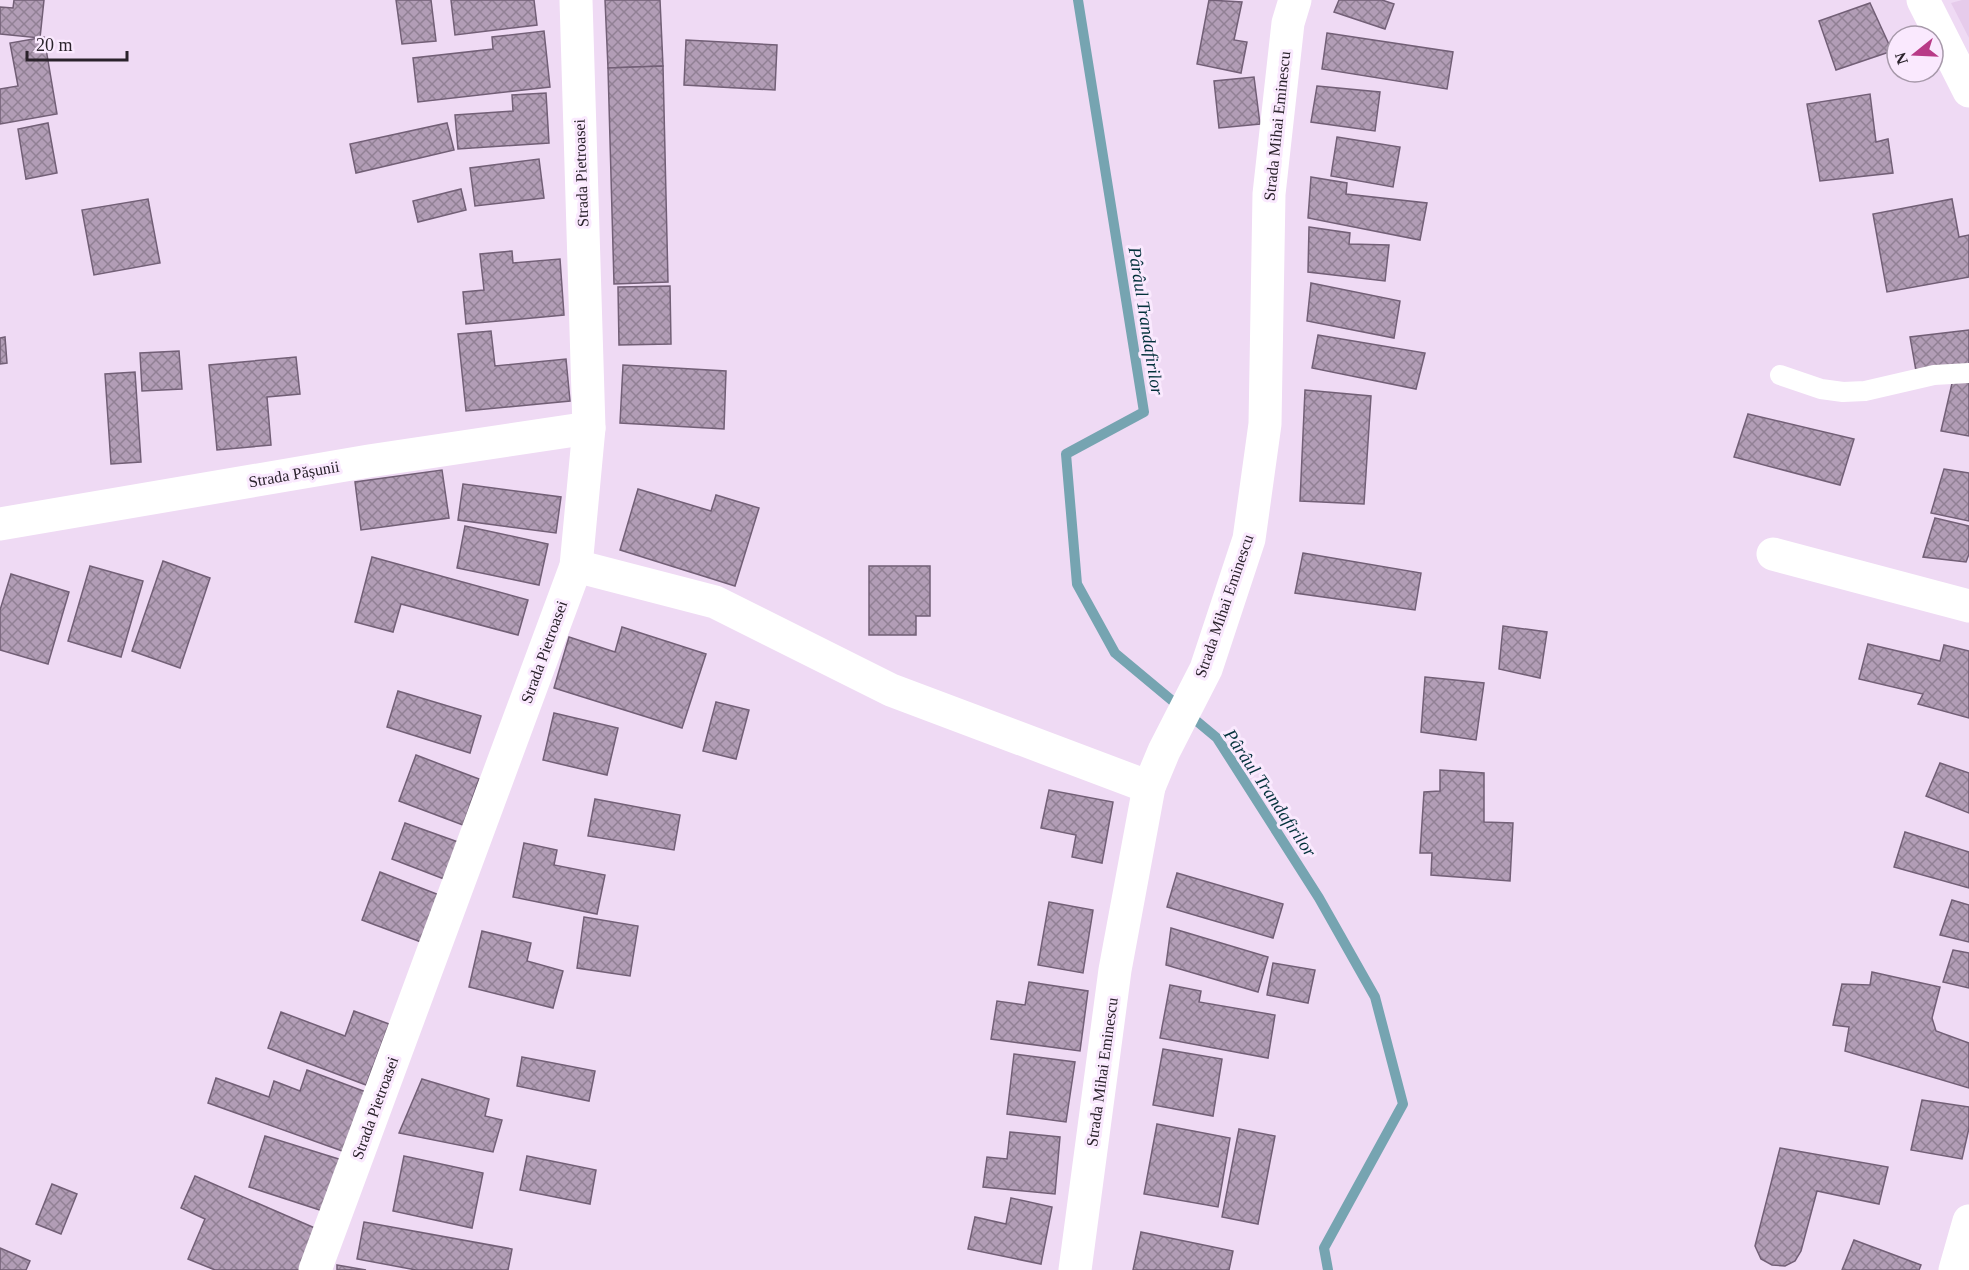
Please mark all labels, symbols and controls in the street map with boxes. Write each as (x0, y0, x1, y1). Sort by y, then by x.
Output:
scale bar (27, 24, 128, 62)
north arrow (1885, 24, 1945, 84)
text: 20 m (36, 35, 73, 55)
street label: Strada Mihai Eminescu (1261, 50, 1293, 202)
text: N (1891, 50, 1911, 67)
street label: Strada Pietroasei (571, 118, 591, 227)
water label: Pârâul Trandafirilor (1124, 245, 1168, 397)
street label: Strada Pășunii (247, 458, 341, 491)
street label: Strada Mihai Eminescu (1192, 532, 1256, 680)
street label: Strada Pietroasei (518, 598, 571, 706)
water label: Pârâul Trandafirilor (1219, 725, 1321, 861)
street label: Strada Mihai Eminescu (1083, 996, 1121, 1148)
street label: Strada Pietroasei (349, 1054, 402, 1162)

